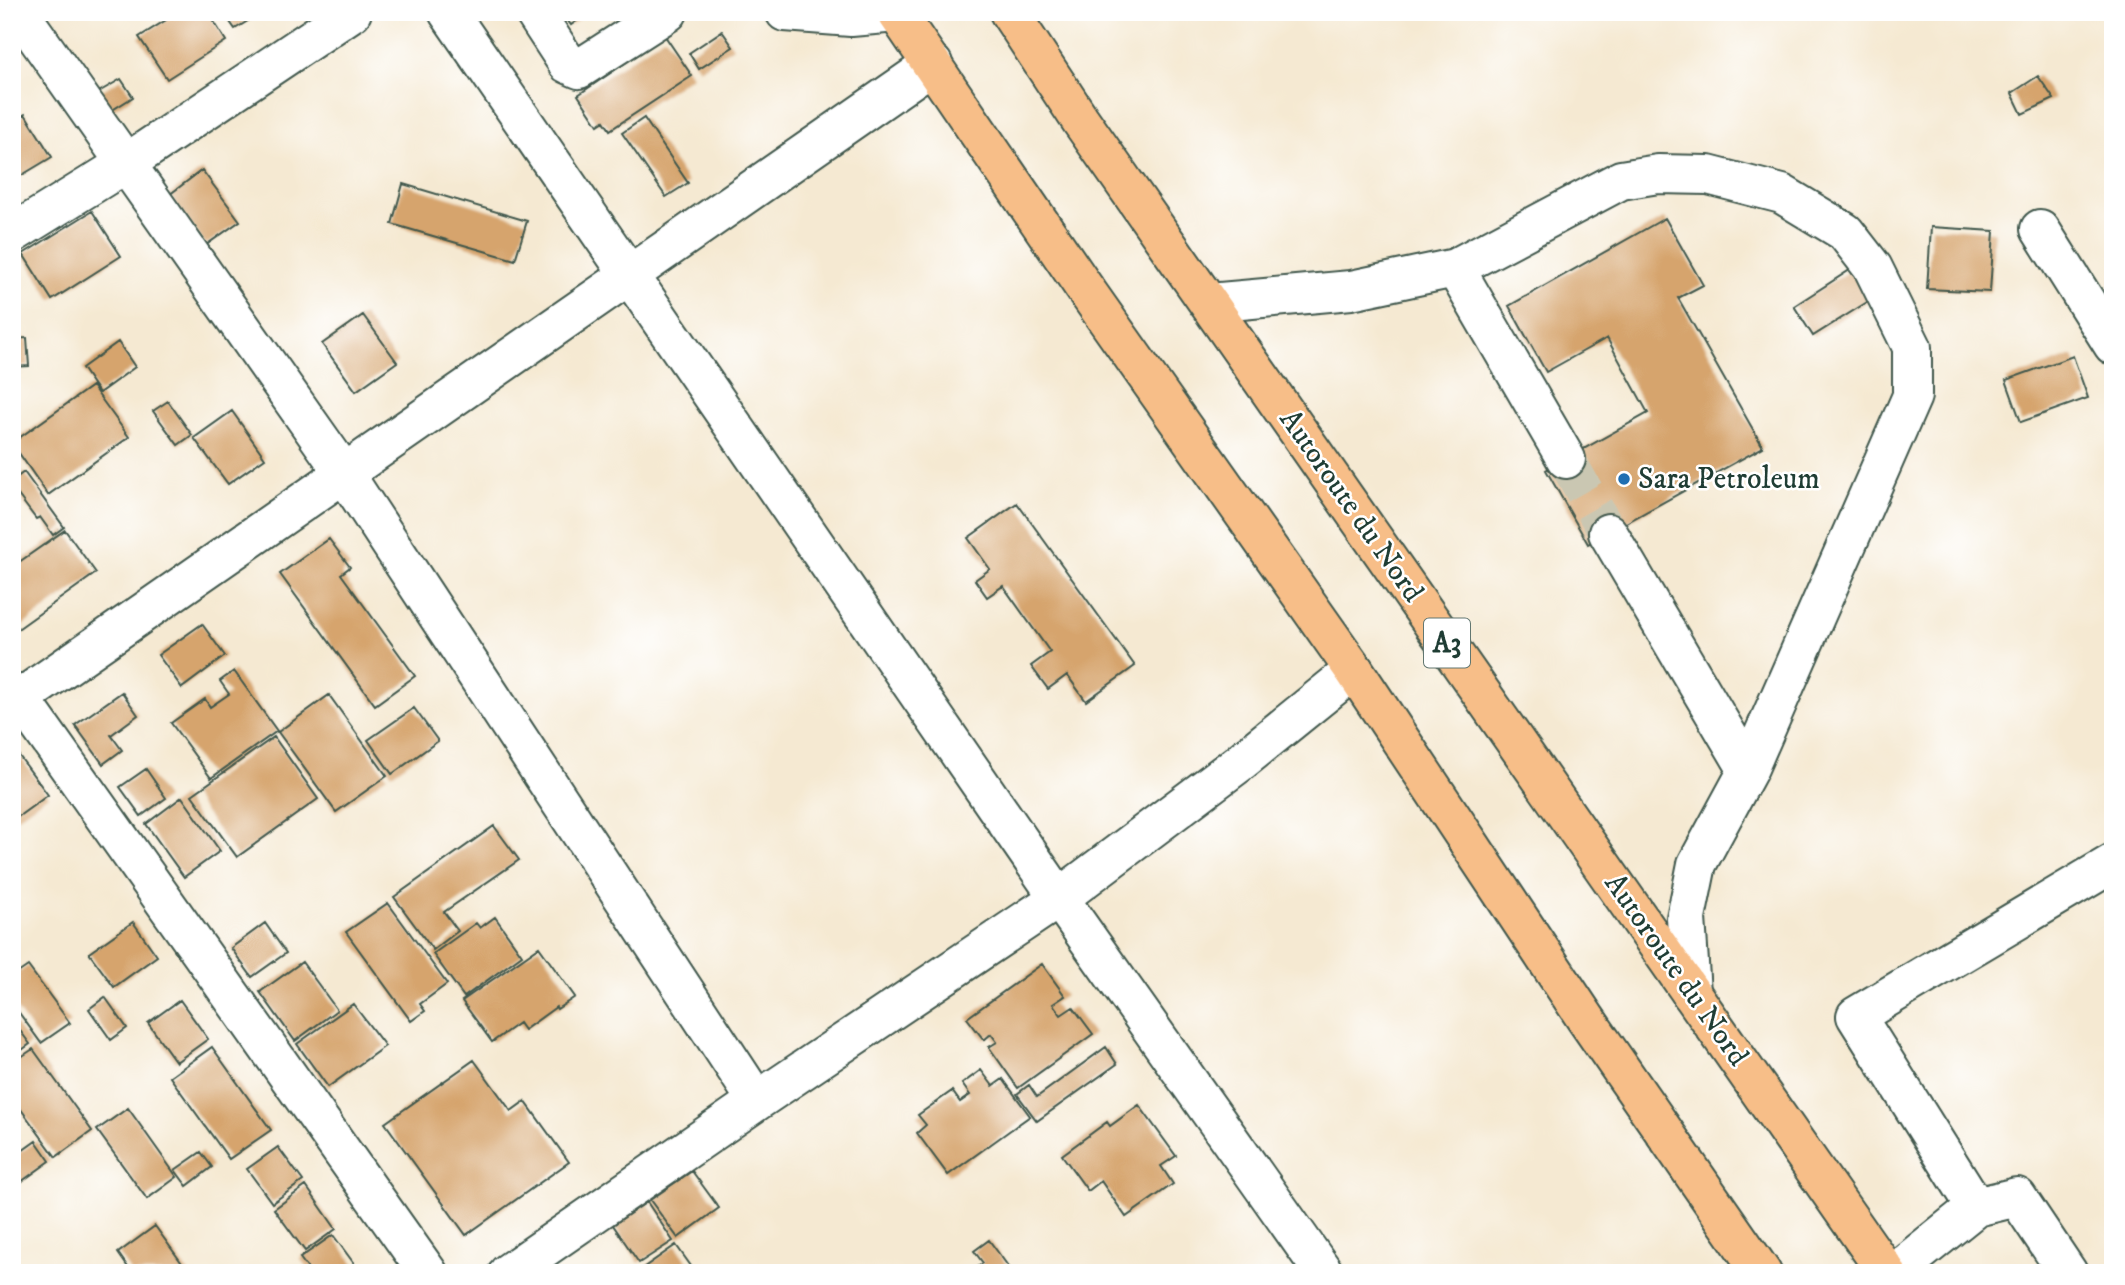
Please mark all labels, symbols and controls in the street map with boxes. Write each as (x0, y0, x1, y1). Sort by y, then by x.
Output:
street label: Autoroute du Nord (1271, 402, 1431, 610)
place label: Sara Petroleum (1638, 461, 1820, 498)
marker: Sara Petroleum (1616, 471, 1632, 487)
road number: A3 (1424, 618, 1470, 668)
street label: Autoroute du Nord (1596, 866, 1756, 1074)

